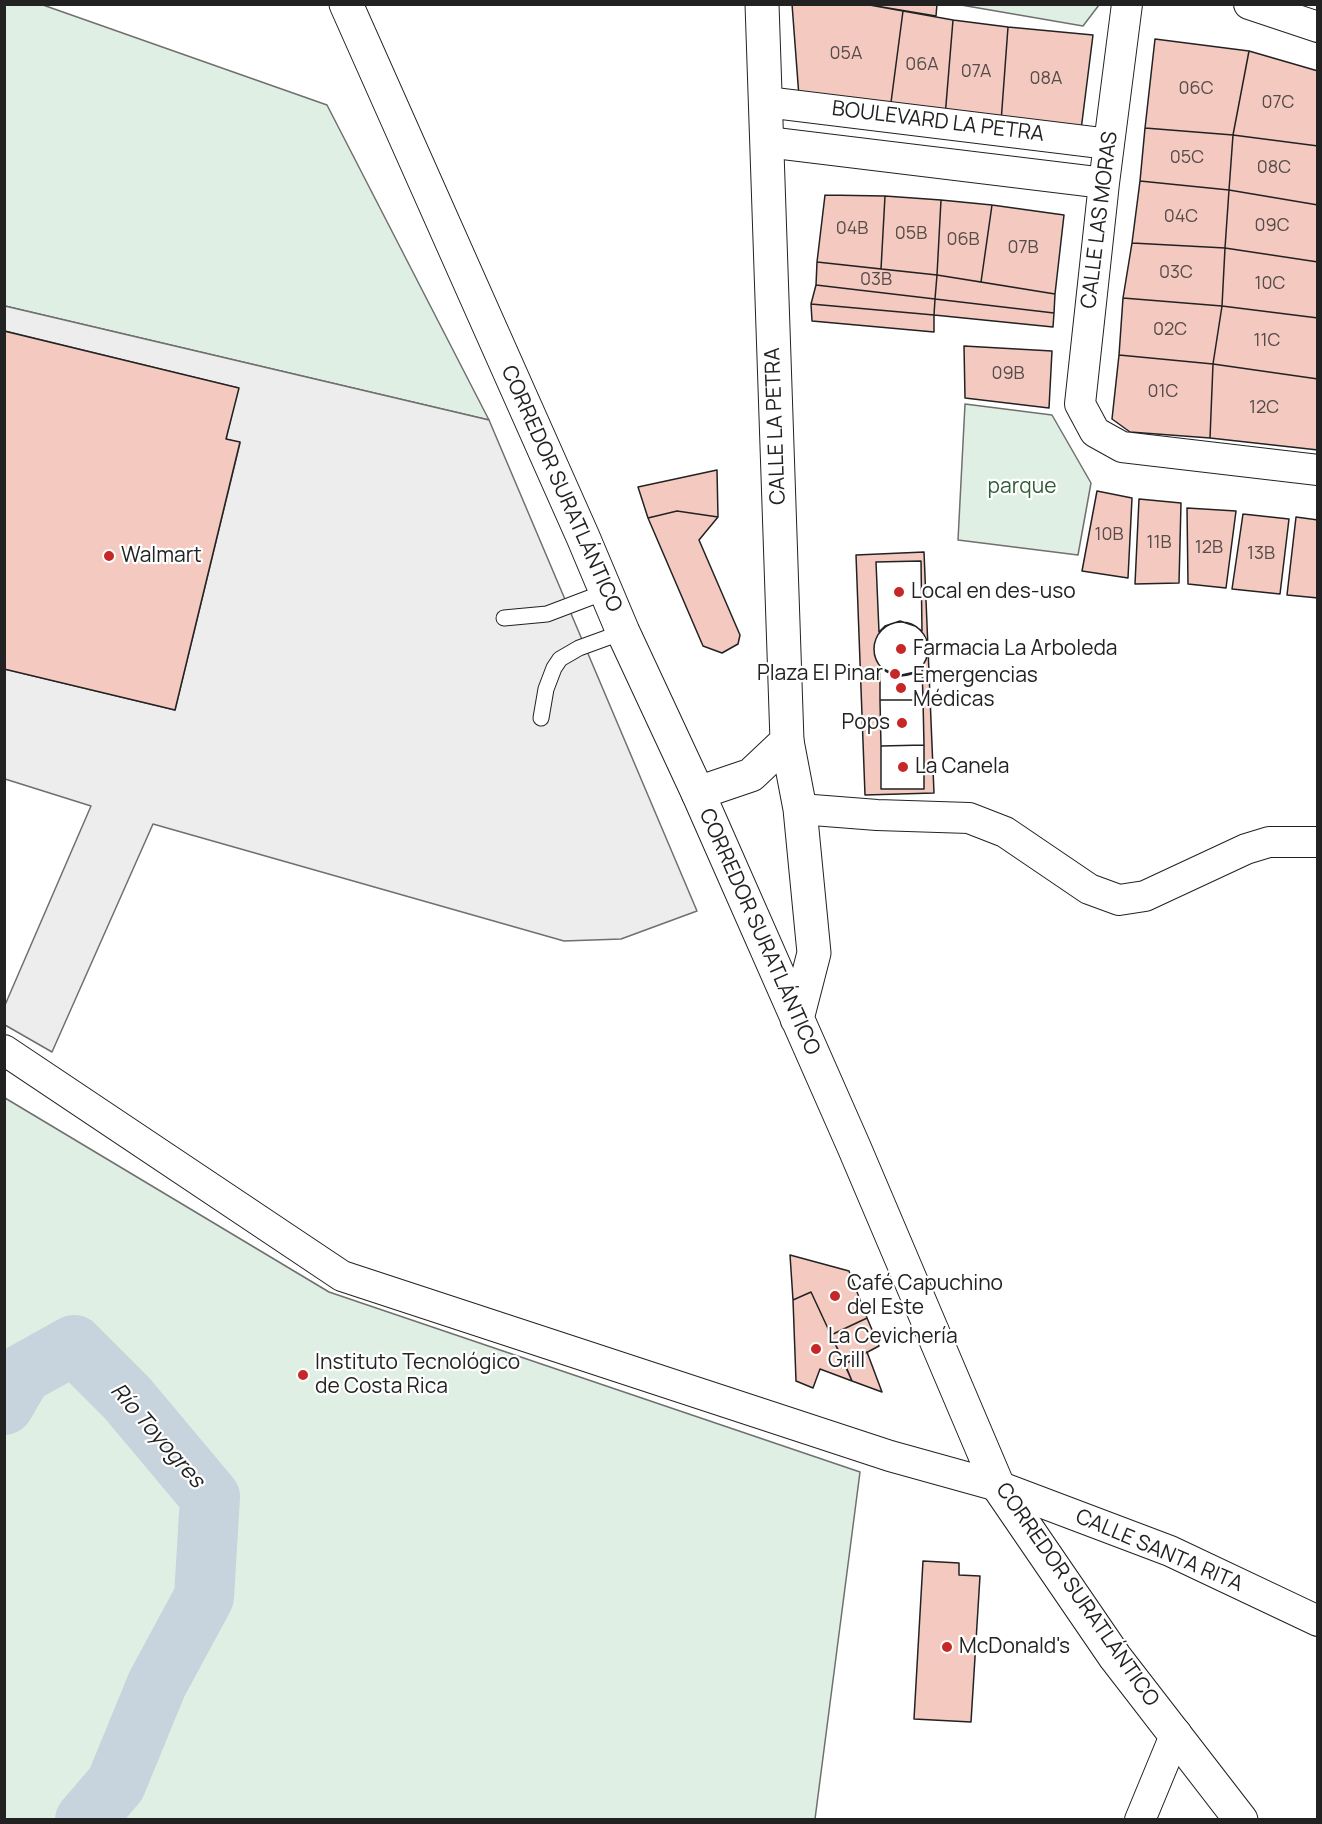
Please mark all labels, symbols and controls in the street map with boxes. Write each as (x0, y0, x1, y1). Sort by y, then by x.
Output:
house number: 05A (830, 43, 862, 65)
house number: 06A (905, 54, 939, 76)
house number: 07A (961, 61, 991, 83)
house number: 08A (1030, 68, 1062, 90)
house number: 06C (1178, 78, 1214, 100)
house number: 07C (1262, 92, 1294, 114)
street label: BOULEVARD LA PETRA (831, 96, 1045, 148)
street label: CALLE LAS MORAS (1077, 130, 1123, 310)
house number: 05C (1170, 147, 1204, 169)
house number: 08C (1257, 157, 1291, 179)
house number: 04C (1164, 206, 1198, 228)
house number: 09C (1254, 215, 1290, 237)
house number: 04B (836, 218, 868, 240)
house number: 05B (895, 223, 927, 245)
house number: 06B (946, 229, 980, 251)
house number: 07B (1007, 237, 1039, 259)
house number: 03C (1159, 262, 1193, 284)
house number: 03B (860, 269, 892, 291)
house number: 10C (1255, 273, 1285, 295)
house number: 02C (1153, 319, 1187, 341)
house number: 11C (1254, 330, 1280, 352)
street label: CALLE LA PETRA (761, 347, 791, 505)
street label: CORREDOR SURATLÁNTICO (495, 362, 627, 616)
house number: 09B (991, 363, 1025, 385)
house number: 01C (1148, 381, 1178, 403)
house number: 12C (1249, 397, 1279, 419)
park label: parque (988, 474, 1056, 500)
house number: 10B (1094, 524, 1124, 546)
house number: 11B (1146, 532, 1172, 554)
house number: 12B (1195, 537, 1223, 559)
place label: Walmart (121, 543, 202, 569)
house number: 13B (1247, 543, 1275, 565)
marker: Walmart (102, 549, 116, 563)
place label: Local en des-uso (911, 579, 1076, 605)
marker: Local en des-uso (892, 585, 906, 599)
place label: Farmacia La Arboleda (913, 636, 1118, 662)
marker: Farmacia La Arboleda (894, 642, 908, 656)
place label: Plaza El Pinar (757, 661, 883, 687)
place label: Emergencias Médicas (913, 663, 1038, 713)
marker: Plaza El Pinar (888, 667, 902, 681)
marker: Emergencias Médicas (894, 681, 908, 695)
place label: Pops (842, 710, 890, 736)
marker: Pops (895, 716, 909, 730)
place label: La Canela (915, 754, 1010, 780)
marker: La Canela (896, 760, 910, 774)
street label: CORREDOR SURATLÁNTICO (693, 805, 825, 1059)
place label: Café Capuchino del Este (847, 1271, 1003, 1321)
marker: Café Capuchino del Este (828, 1289, 842, 1303)
place label: La Cevichería Grill (828, 1324, 958, 1374)
marker: La Cevichería Grill (809, 1342, 823, 1356)
place label: Instituto Tecnológico de Costa Rica (315, 1350, 520, 1400)
marker: Instituto Tecnológico de Costa Rica (296, 1368, 310, 1382)
water label: Río Toyogres (104, 1378, 210, 1494)
street label: CORREDOR SURATLÁNTICO (990, 1478, 1164, 1712)
street label: CALLE SANTA RITA (1072, 1504, 1246, 1598)
place label: McDonald's (959, 1634, 1070, 1660)
marker: McDonald's (940, 1640, 954, 1654)

